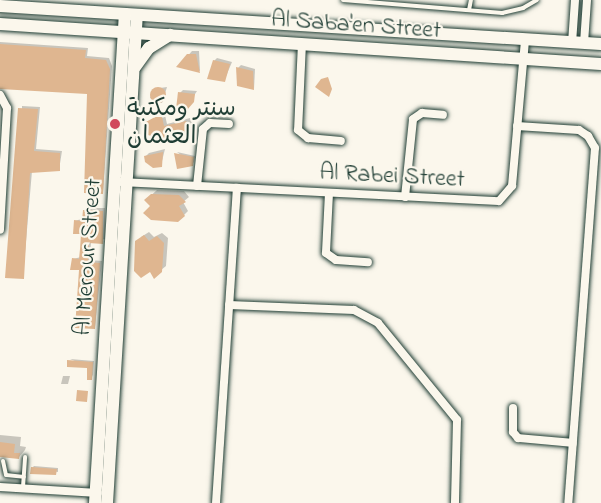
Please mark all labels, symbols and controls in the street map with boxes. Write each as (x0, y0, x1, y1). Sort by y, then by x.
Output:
street label: Al Saba'en Street (270, 6, 442, 46)
place label: سنتر ومكتبة العثمان (127, 96, 236, 152)
marker: سنتر ومكتبة العثمان (108, 117, 122, 131)
street label: Al Rabei Street (319, 159, 465, 195)
street label: Al Merour Street (69, 177, 109, 337)

